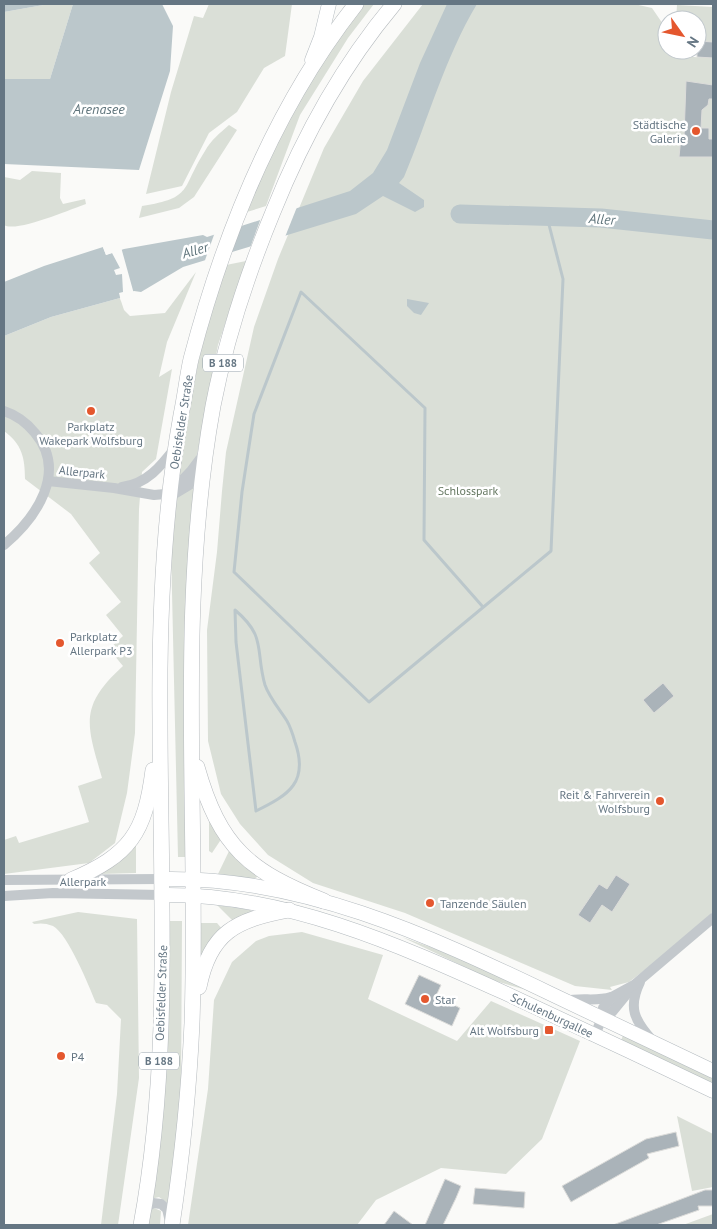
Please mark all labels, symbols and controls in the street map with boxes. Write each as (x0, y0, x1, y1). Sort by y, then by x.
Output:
north arrow (657, 10, 707, 60)
text: N (683, 33, 703, 51)
water label: Arenasee (72, 100, 125, 118)
place label: Städtische Galerie (633, 117, 686, 146)
marker: Städtische Galerie (690, 125, 702, 137)
water label: Aller (587, 209, 617, 229)
water label: Aller (179, 237, 212, 263)
road number: B 188 (203, 354, 243, 372)
street label: Oebisfelder Straße (166, 373, 196, 471)
marker: Parkplatz Wakepark Wolfsburg (85, 405, 97, 417)
place label: Parkplatz Wakepark Wolfsburg (39, 419, 143, 448)
street label: Allerpark (58, 462, 106, 482)
park label: Schlosspark (438, 483, 499, 498)
place label: Parkplatz Allerpark P3 (70, 629, 133, 658)
marker: Parkplatz Allerpark P3 (54, 637, 66, 649)
place label: Reit & Fahrverein Wolfsburg (559, 787, 650, 816)
marker: Reit & Fahrverein Wolfsburg (654, 795, 666, 807)
street label: Allerpark (60, 874, 106, 889)
place label: Tanzende Säulen (440, 896, 526, 911)
marker: Tanzende Säulen (424, 897, 436, 909)
street label: Oebisfelder Straße (152, 945, 170, 1041)
street label: Schulenburgallee (508, 989, 596, 1041)
place label: Star (435, 992, 455, 1007)
marker: Star (419, 993, 431, 1005)
place label: Alt Wolfsburg (470, 1023, 539, 1038)
marker: Alt Wolfsburg (543, 1024, 555, 1036)
place label: P4 (71, 1049, 85, 1064)
marker: P4 (55, 1050, 67, 1062)
road number: B 188 (139, 1052, 179, 1070)

